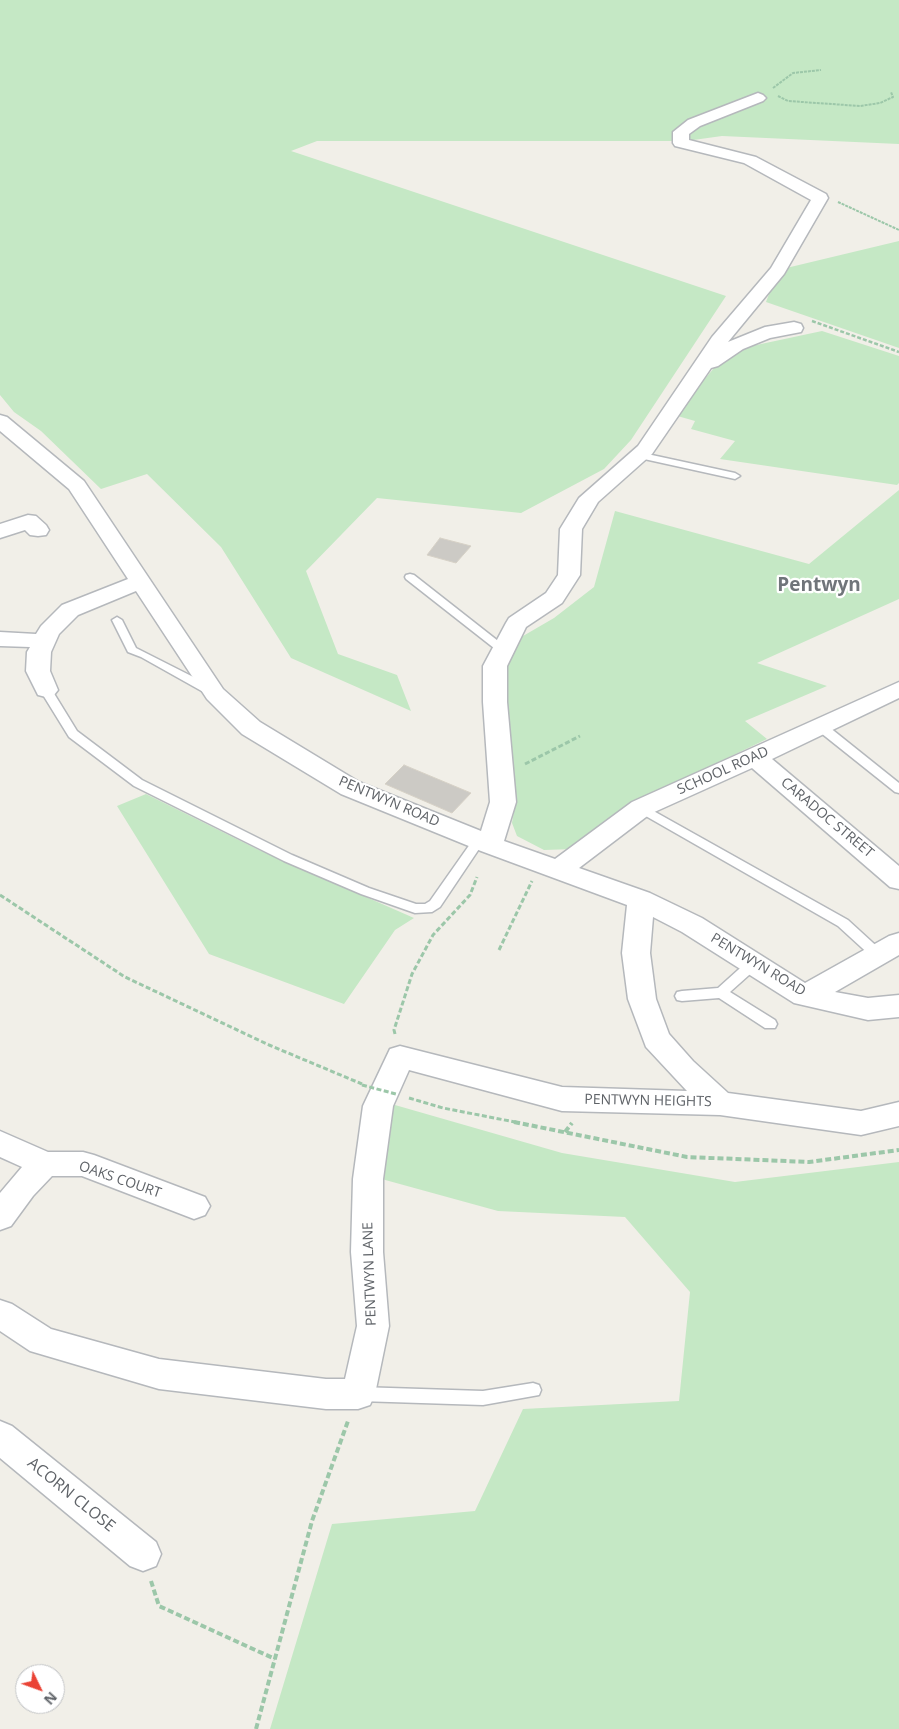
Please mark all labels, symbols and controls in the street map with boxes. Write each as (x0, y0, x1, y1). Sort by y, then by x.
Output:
district label: Pentwyn (777, 575, 861, 597)
street label: SCHOOL ROAD (675, 743, 771, 799)
street label: PENTWYN ROAD (336, 773, 442, 831)
street label: CARADOC STREET (777, 774, 877, 862)
street label: PENTWYN ROAD (707, 930, 809, 1000)
street label: PENTWYN HEIGHTS (584, 1091, 712, 1111)
street label: OAKS COURT (77, 1158, 163, 1202)
street label: PENTWYN LANE (360, 1222, 380, 1326)
street label: ACORN CLOSE (23, 1454, 119, 1536)
north arrow (15, 1664, 65, 1714)
text: N (40, 1688, 62, 1709)

